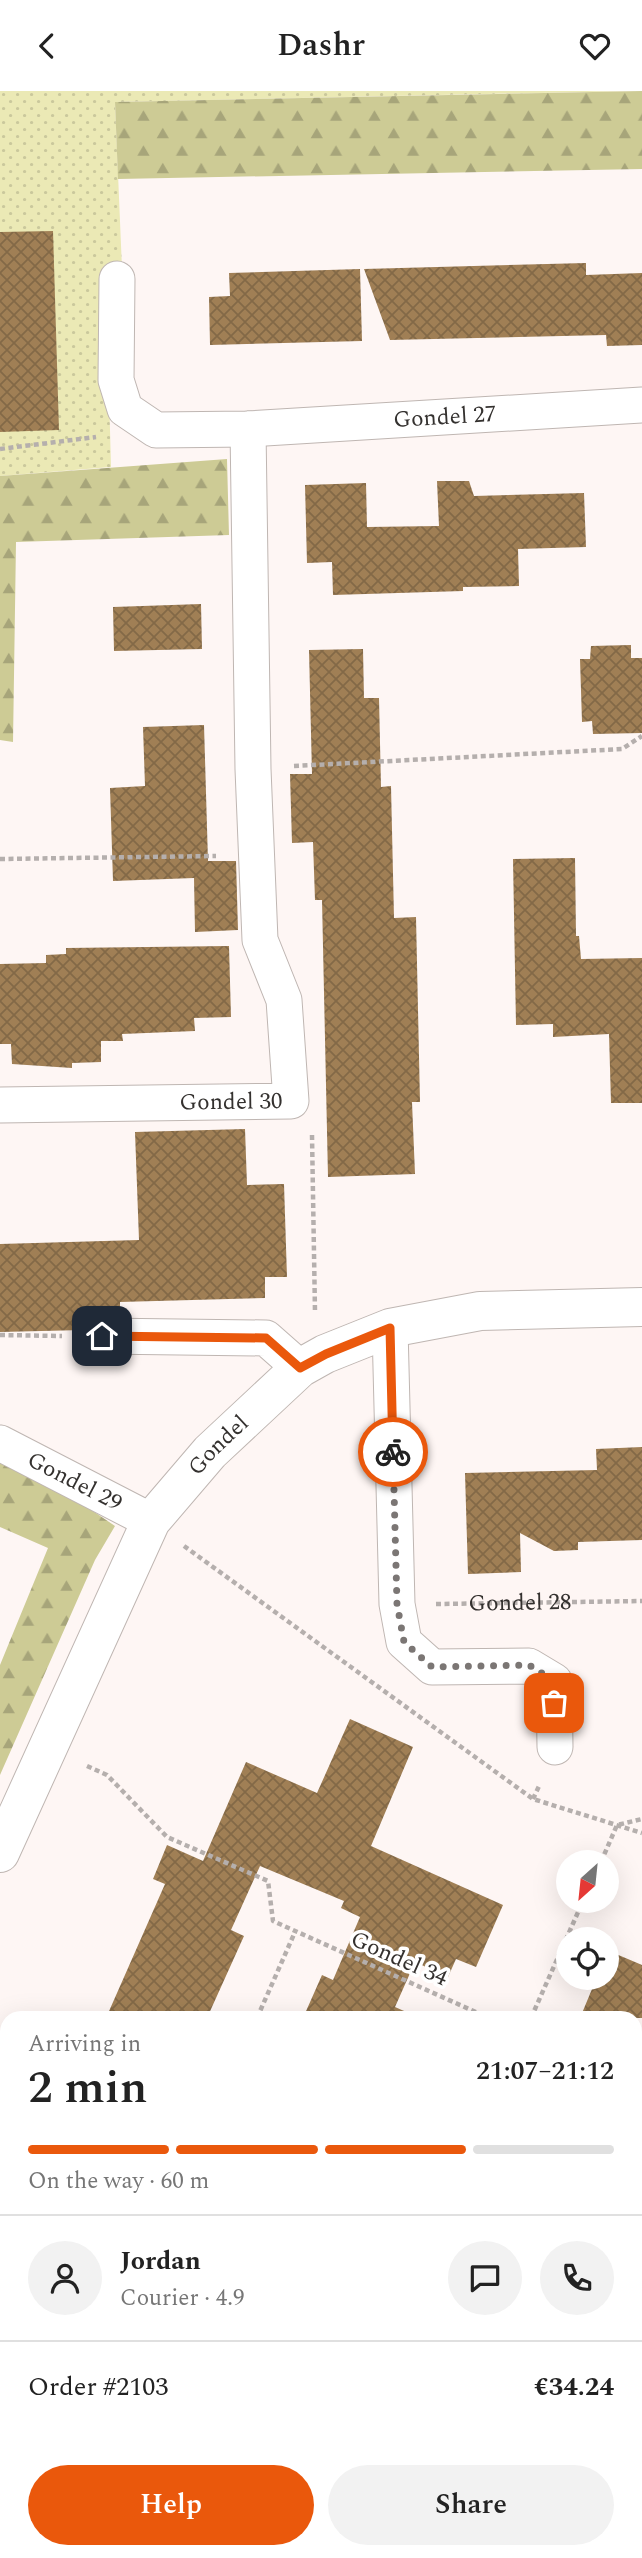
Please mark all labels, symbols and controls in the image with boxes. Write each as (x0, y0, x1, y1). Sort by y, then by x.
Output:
text: Dashr (277, 21, 365, 70)
icon: back (28, 27, 66, 65)
icon: heart (576, 27, 614, 65)
street label: Gondel 27 (392, 396, 497, 438)
street label: Gondel 30 (179, 1084, 283, 1120)
pin (72, 1306, 132, 1366)
icon: home (83, 1317, 121, 1355)
street label: Gondel (179, 1407, 257, 1484)
courier (358, 1417, 428, 1487)
icon: bike (374, 1433, 412, 1471)
street label: Gondel 29 (21, 1442, 128, 1521)
street label: Gondel 28 (468, 1585, 572, 1621)
pin (524, 1673, 584, 1733)
icon: bag (535, 1684, 573, 1722)
north arrow (556, 1850, 620, 1913)
map controls (556, 1850, 619, 1990)
street label: Gondel 34 (345, 1922, 454, 1996)
button: locate (556, 1927, 619, 1990)
text: Arriving in (28, 2027, 141, 2062)
text: 21:07–21:12 (476, 2051, 614, 2091)
text: 2 min (28, 2053, 147, 2123)
text: On the way · 60 m (28, 2164, 209, 2199)
button: person (28, 2241, 102, 2315)
text: Jordan (120, 2241, 201, 2281)
button: chat (448, 2241, 522, 2315)
button: phone (540, 2241, 614, 2315)
text: Courier · 4.9 (120, 2281, 245, 2316)
text: Order #2103 (28, 2367, 168, 2407)
text: €34.24 (534, 2367, 614, 2407)
button: Help (28, 2465, 314, 2545)
button: Share (328, 2465, 614, 2545)

